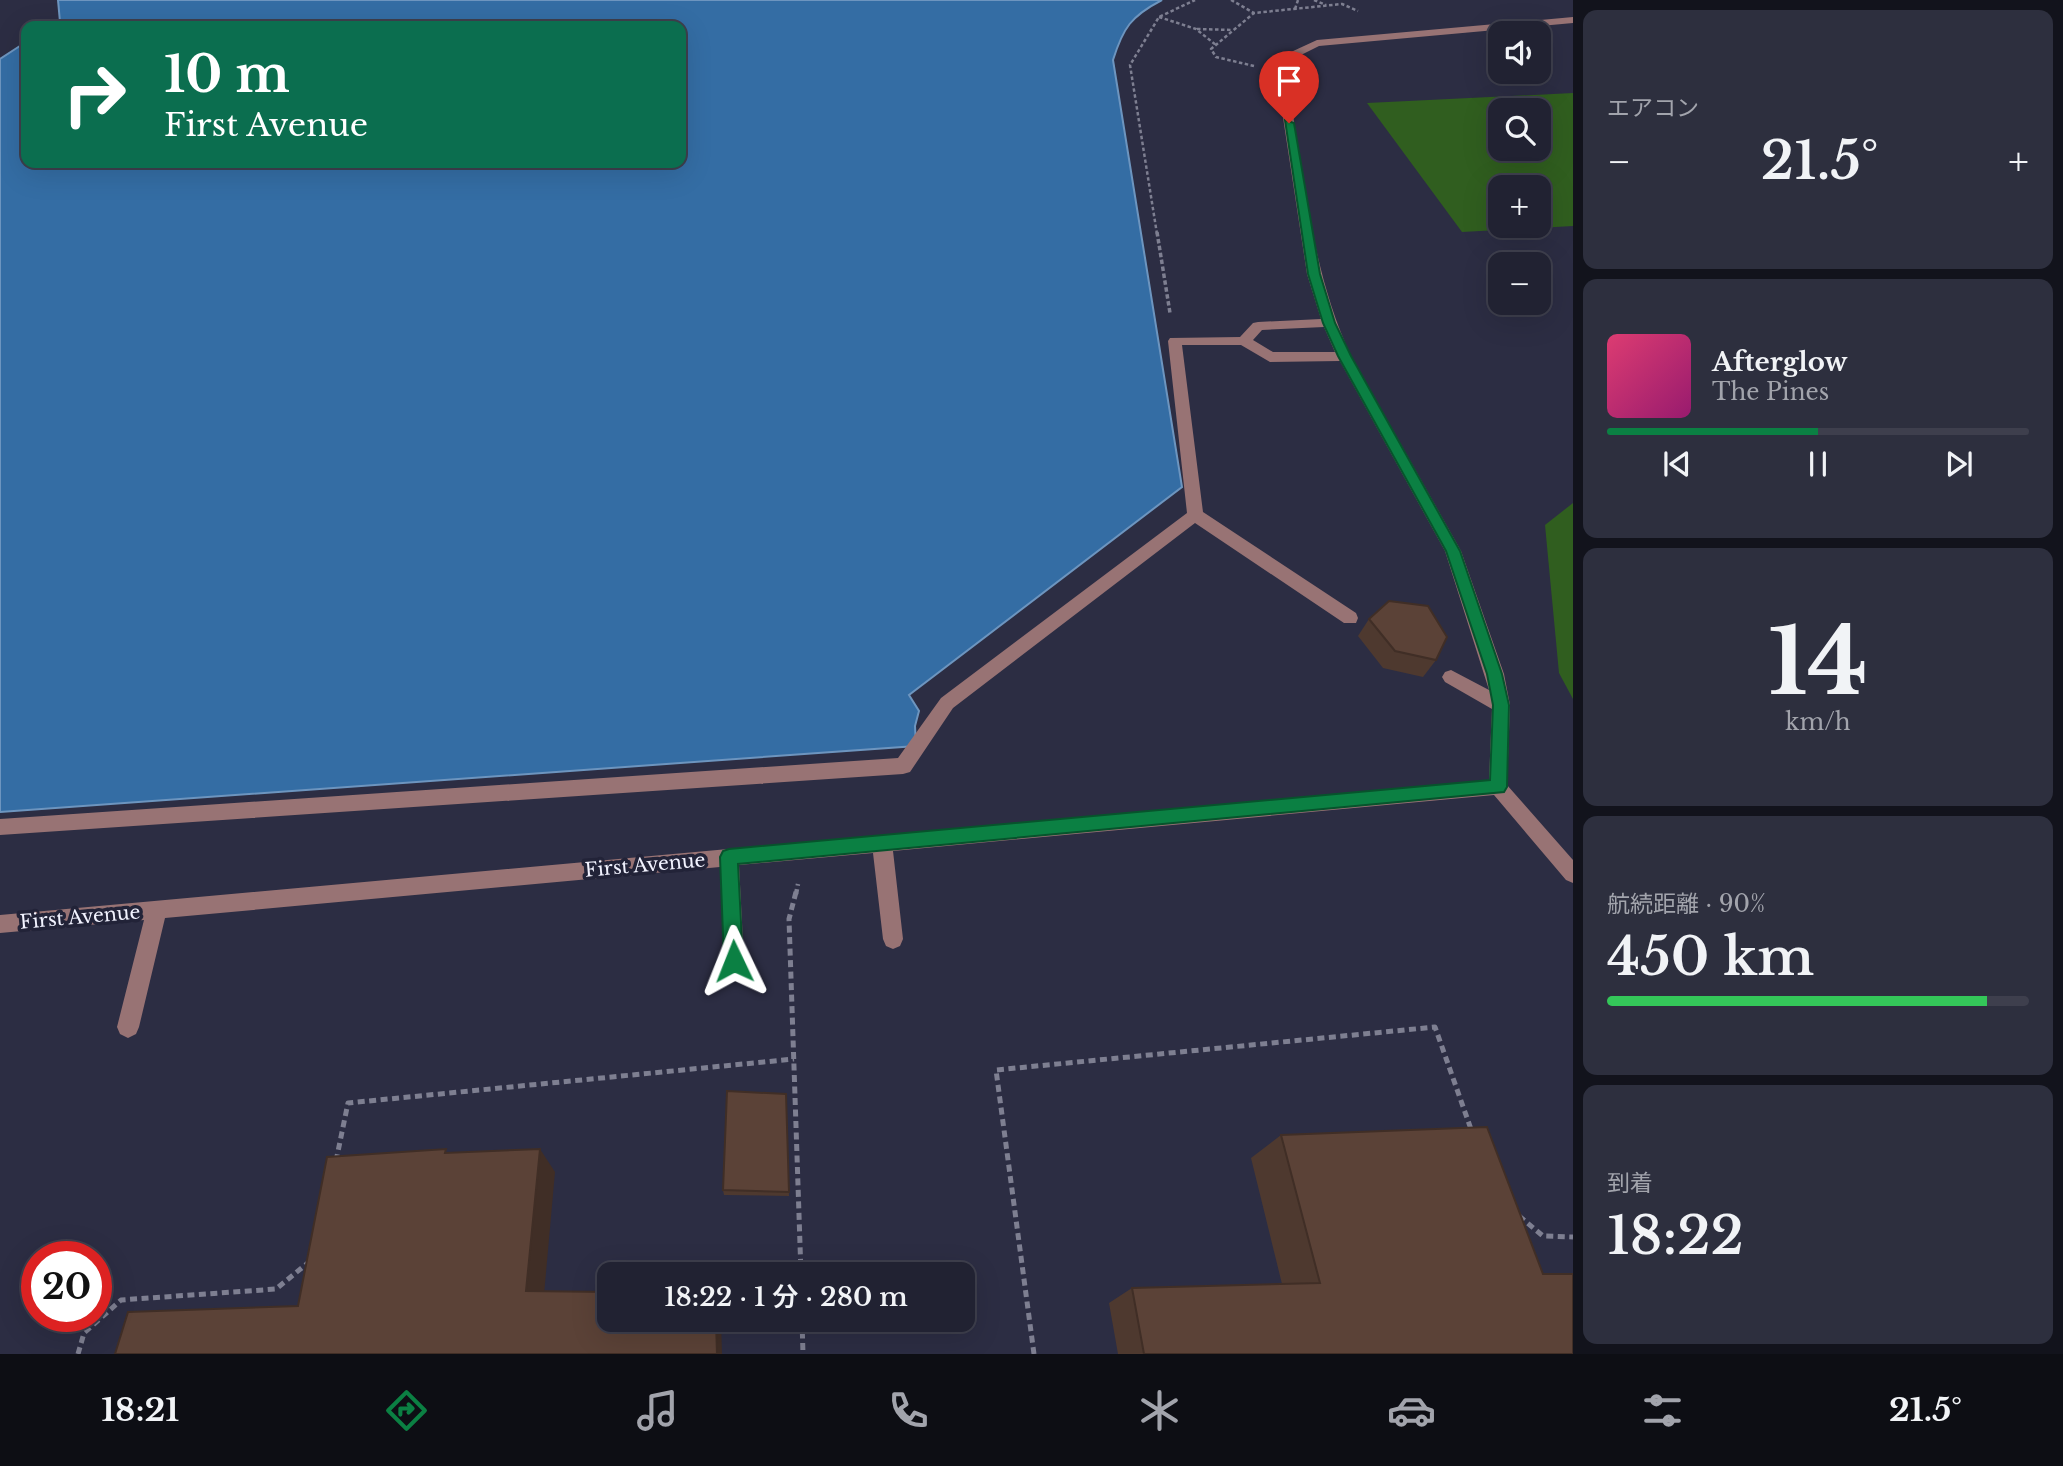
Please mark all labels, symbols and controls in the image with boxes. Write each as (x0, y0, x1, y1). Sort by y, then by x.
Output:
map controls (1488, 21, 1551, 315)
button: sound (1488, 21, 1551, 84)
text: 10 m (164, 44, 290, 105)
icon: right (49, 49, 140, 140)
pin (1259, 51, 1319, 123)
icon: arrive (1270, 62, 1308, 100)
text: エアコン (1607, 94, 1699, 122)
button: search (1488, 98, 1551, 161)
text: First Avenue (164, 105, 368, 145)
text: 21.5° (1761, 129, 1878, 193)
text: − (1607, 138, 1631, 185)
text: + (2008, 138, 2029, 185)
button: + (1488, 175, 1551, 238)
button: − (1488, 252, 1551, 315)
text: Afterglow (1712, 346, 1848, 378)
text: The Pines (1712, 378, 1829, 406)
icon: previous (1658, 445, 1696, 483)
icon: pause (1799, 445, 1837, 483)
icon: next (1940, 445, 1978, 483)
text: 14 (1768, 606, 1868, 719)
text: km/h (1785, 708, 1851, 736)
street label: First Avenue (584, 848, 706, 882)
text: 航続距離 · 90% (1607, 890, 1765, 918)
street label: First Avenue (19, 900, 141, 934)
position arrow (697, 924, 771, 998)
text: 450 km (1607, 925, 1814, 989)
text: 到着 (1607, 1169, 1653, 1197)
text: 18:22 (1607, 1204, 1744, 1268)
speed limit sign: 20 (21, 1241, 112, 1332)
text: 18:22 · 1 分 · 280 m (664, 1281, 908, 1313)
icon: directions (382, 1386, 431, 1435)
icon: music (633, 1386, 682, 1435)
icon: phone (884, 1386, 933, 1435)
icon: climate (1135, 1386, 1184, 1435)
icon: car (1387, 1386, 1436, 1435)
icon: filters (1638, 1386, 1687, 1435)
text: 18:21 (101, 1390, 179, 1430)
text: 21.5° (1889, 1390, 1962, 1430)

